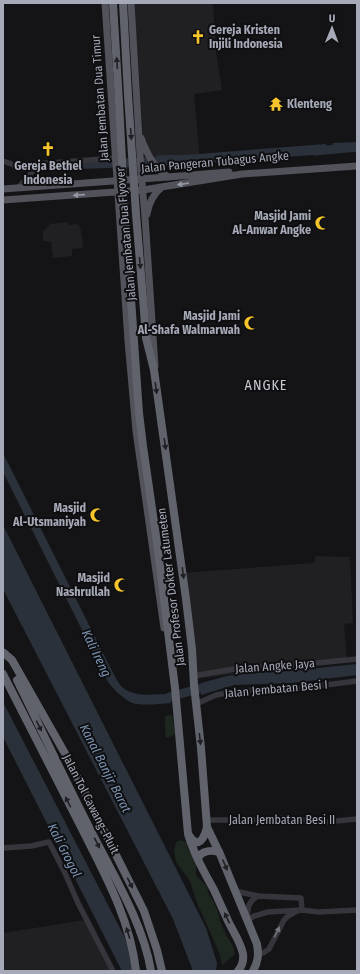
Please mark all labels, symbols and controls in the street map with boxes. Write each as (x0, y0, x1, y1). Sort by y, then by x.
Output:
north arrow (312, 8, 352, 48)
text: U (329, 12, 336, 25)
place label: Gereja Kristen Injili Indonesia (209, 23, 283, 51)
church icon: Gereja Kristen Injili Indonesia (190, 29, 206, 45)
street label: Jalan Jembatan Dua Timur (89, 33, 111, 162)
one-way arrow (113, 57, 120, 69)
temple icon: Klenteng (268, 96, 284, 112)
place label: Klenteng (287, 97, 332, 111)
one-way arrow (127, 128, 134, 140)
church icon: Gereja Bethel Indonesia (40, 141, 56, 157)
street label: Jalan Pangeran Tubagus Angke (141, 149, 289, 175)
place label: Gereja Bethel Indonesia (14, 159, 82, 187)
street label: Jalan Jembatan Dua Flyover (113, 166, 139, 301)
one-way arrow (176, 181, 189, 187)
one-way arrow (73, 191, 85, 198)
place label: Masjid Jami Al-Anwar Angke (231, 209, 311, 237)
mosque icon: Masjid Jami Al-Anwar Angke (314, 215, 330, 231)
one-way arrow (137, 257, 144, 269)
place label: Masjid Jami Al-Shafa Walmarwah (137, 309, 240, 337)
mosque icon: Masjid Jami Al-Shafa Walmarwah (243, 315, 259, 331)
district label: ANGKE (245, 377, 287, 394)
one-way arrow (153, 382, 159, 394)
one-way arrow (162, 438, 168, 450)
place label: Masjid Al-Utsmaniyah (12, 501, 86, 529)
mosque icon: Masjid Al-Utsmaniyah (89, 507, 105, 523)
street label: Jalan Profesor Dokter Latumeten (154, 507, 188, 667)
one-way arrow (180, 567, 186, 579)
place label: Masjid Nashrullah (56, 571, 110, 599)
mosque icon: Masjid Nashrullah (113, 577, 129, 593)
water label: Kali Ireng (79, 627, 114, 679)
street label: Jalan Angke Jaya (235, 656, 315, 676)
street label: Jalan Jembatan Besi I (224, 678, 328, 700)
one-way arrow (36, 720, 42, 732)
water label: Kanal Banjir Barat (77, 722, 135, 816)
one-way arrow (197, 733, 203, 745)
street label: Jalan Tol Cawang–Pluit (60, 752, 122, 856)
one-way arrow (65, 796, 71, 808)
street label: Jalan Jembatan Besi II (229, 813, 335, 827)
water label: Kali Grogol (45, 821, 85, 880)
one-way arrow (94, 837, 100, 849)
one-way arrow (222, 860, 228, 872)
one-way arrow (127, 878, 133, 889)
one-way arrow (224, 913, 230, 924)
one-way arrow (125, 927, 131, 939)
one-way arrow (274, 927, 280, 938)

